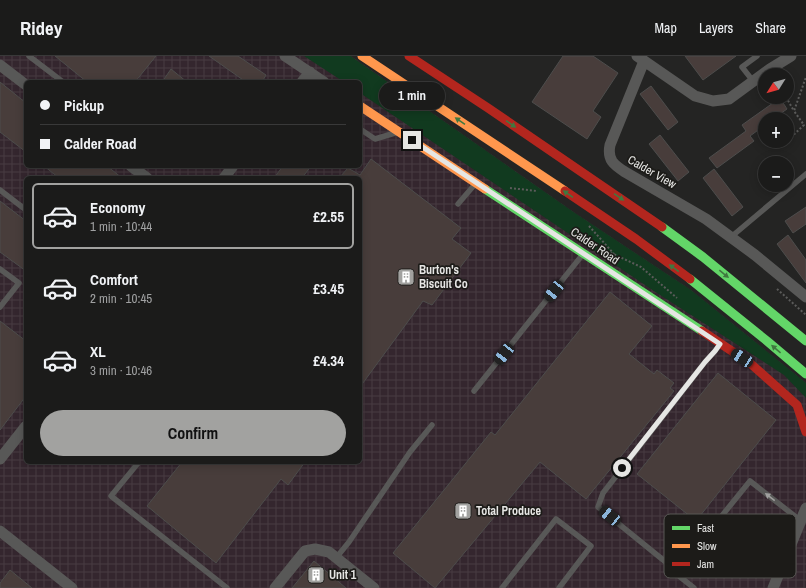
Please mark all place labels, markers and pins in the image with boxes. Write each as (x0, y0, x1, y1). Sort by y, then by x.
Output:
place label: Burton's Biscuit Co (419, 262, 468, 292)
building icon: Burton's Biscuit Co (396, 267, 416, 287)
building icon: Total Produce (453, 501, 473, 521)
place label: Total Produce (476, 503, 541, 519)
building icon: Unit 1 (306, 565, 326, 585)
place label: Unit 1 (329, 567, 357, 583)

